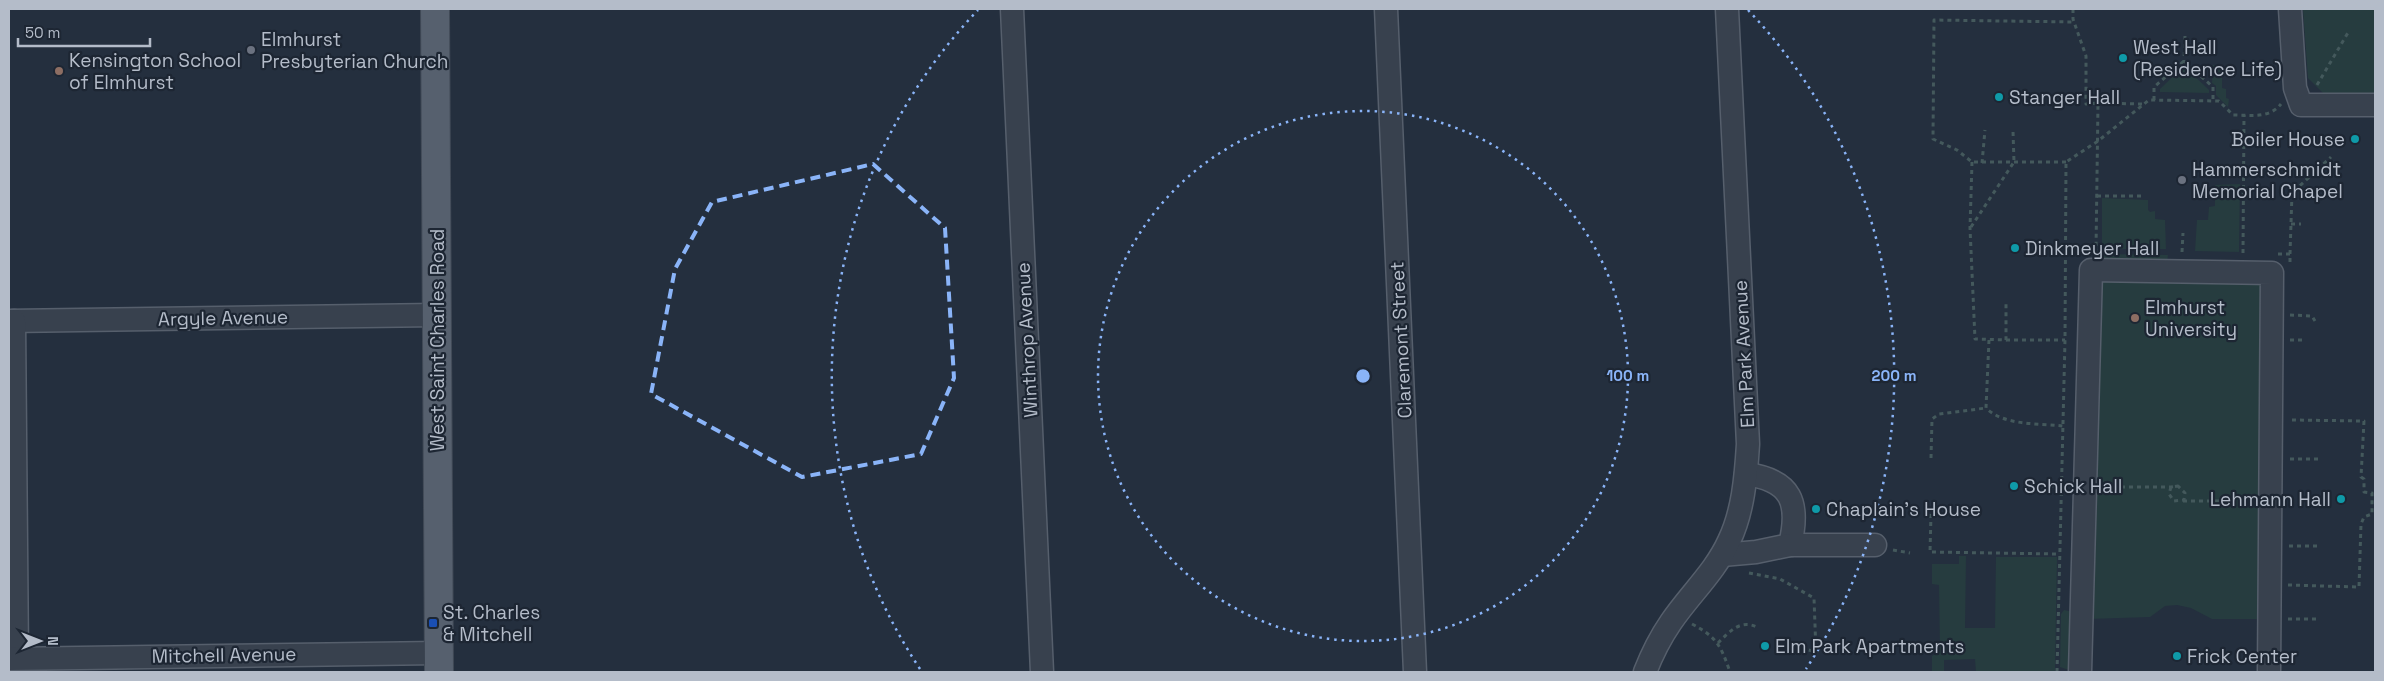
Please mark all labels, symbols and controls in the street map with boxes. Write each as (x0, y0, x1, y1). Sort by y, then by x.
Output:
scale bar (18, 15, 150, 47)
text: 50 m (25, 23, 60, 42)
place label: Elmhurst Presbyterian Church (261, 27, 448, 74)
place label: West Hall (Residence Life) (2133, 35, 2282, 82)
marker: Elmhurst Presbyterian Church (245, 44, 257, 56)
place label: Kensington School of Elmhurst (69, 48, 241, 95)
marker: West Hall (Residence Life) (2117, 52, 2129, 64)
marker: Kensington School of Elmhurst (53, 65, 65, 77)
place label: Stanger Hall (2009, 85, 2120, 110)
marker: Stanger Hall (1993, 91, 2005, 103)
place label: Boiler House (2231, 127, 2345, 152)
marker: Boiler House (2349, 133, 2361, 145)
place label: Hammerschmidt Memorial Chapel (2192, 157, 2343, 204)
marker: Hammerschmidt Memorial Chapel (2176, 174, 2188, 186)
street label: West Saint Charles Road (425, 229, 450, 451)
place label: Dinkmeyer Hall (2025, 236, 2159, 261)
marker: Dinkmeyer Hall (2009, 242, 2021, 254)
street label: Claremont Street (1384, 261, 1418, 419)
street label: Winthrop Avenue (1010, 262, 1044, 418)
street label: Elm Park Avenue (1728, 280, 1760, 428)
place label: Elmhurst University (2145, 295, 2237, 342)
street label: Argyle Avenue (158, 304, 288, 332)
marker: Elmhurst University (2129, 312, 2141, 324)
text: 100 m (1607, 366, 1649, 385)
text: 200 m (1872, 366, 1916, 385)
centre of rings (1354, 367, 1372, 385)
place label: Schick Hall (2024, 474, 2122, 499)
marker: Schick Hall (2008, 480, 2020, 492)
place label: Lehmann Hall (2210, 487, 2331, 512)
marker: Lehmann Hall (2335, 493, 2347, 505)
place label: Chaplain's House (1826, 497, 1981, 522)
marker: Chaplain's House (1810, 503, 1822, 515)
place label: St. Charles & Mitchell (443, 600, 540, 647)
north arrow (15, 616, 65, 666)
marker: St. Charles & Mitchell (427, 617, 439, 629)
place label: Elm Park Apartments (1775, 634, 1964, 659)
text: N (44, 636, 62, 646)
marker: Elm Park Apartments (1759, 640, 1771, 652)
street label: Mitchell Avenue (151, 641, 297, 669)
place label: Frick Center (2187, 644, 2297, 669)
marker: Frick Center (2171, 650, 2183, 662)

